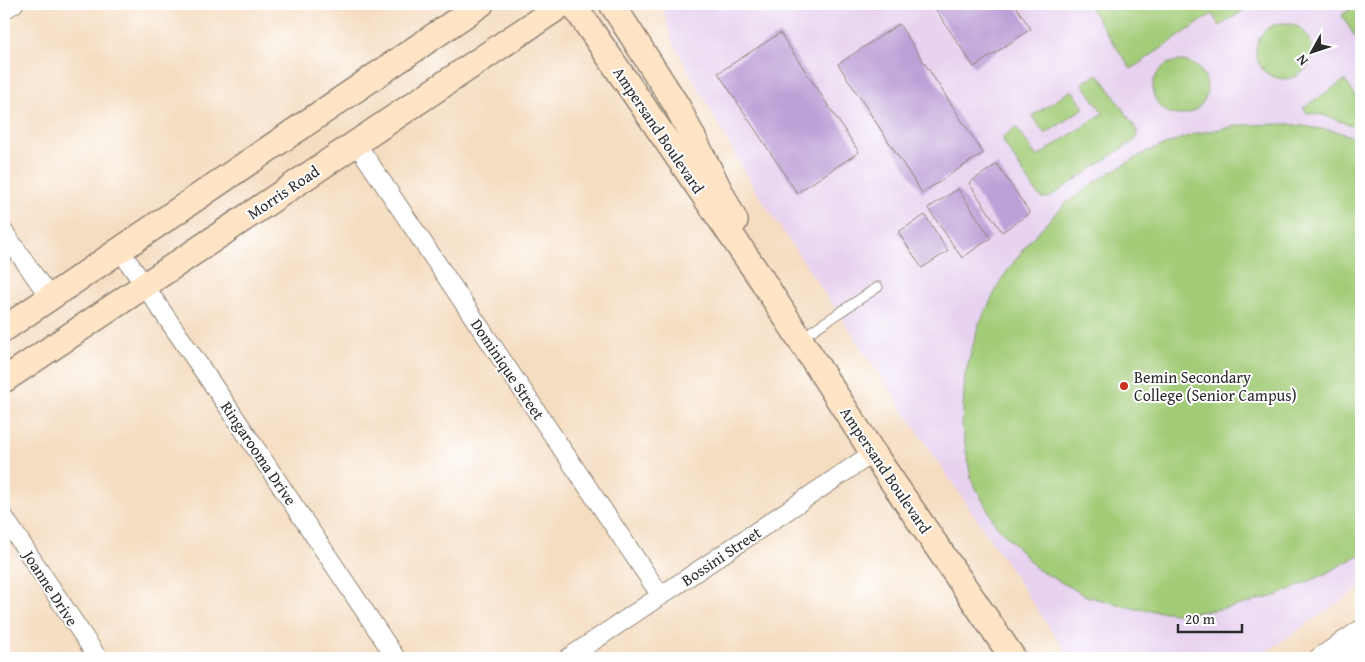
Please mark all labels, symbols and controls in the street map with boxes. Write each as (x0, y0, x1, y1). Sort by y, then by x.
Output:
north arrow (1288, 28, 1338, 78)
text: N (1291, 50, 1313, 70)
street label: Ampersand Boulevard (608, 62, 711, 199)
street label: Morris Road (242, 159, 324, 225)
street label: Dominique Street (465, 314, 551, 425)
place label: Bemin Secondary College (Senior Campus) (1134, 365, 1297, 407)
marker: Bemin Secondary College (Senior Campus) (1118, 380, 1130, 392)
street label: Ringarooma Drive (215, 396, 303, 510)
street label: Ampersand Boulevard (835, 402, 938, 539)
street label: Bossini Street (676, 520, 766, 592)
street label: Joanne Drive (17, 544, 84, 630)
scale bar (1178, 602, 1241, 634)
text: 20 m (1185, 608, 1216, 629)

